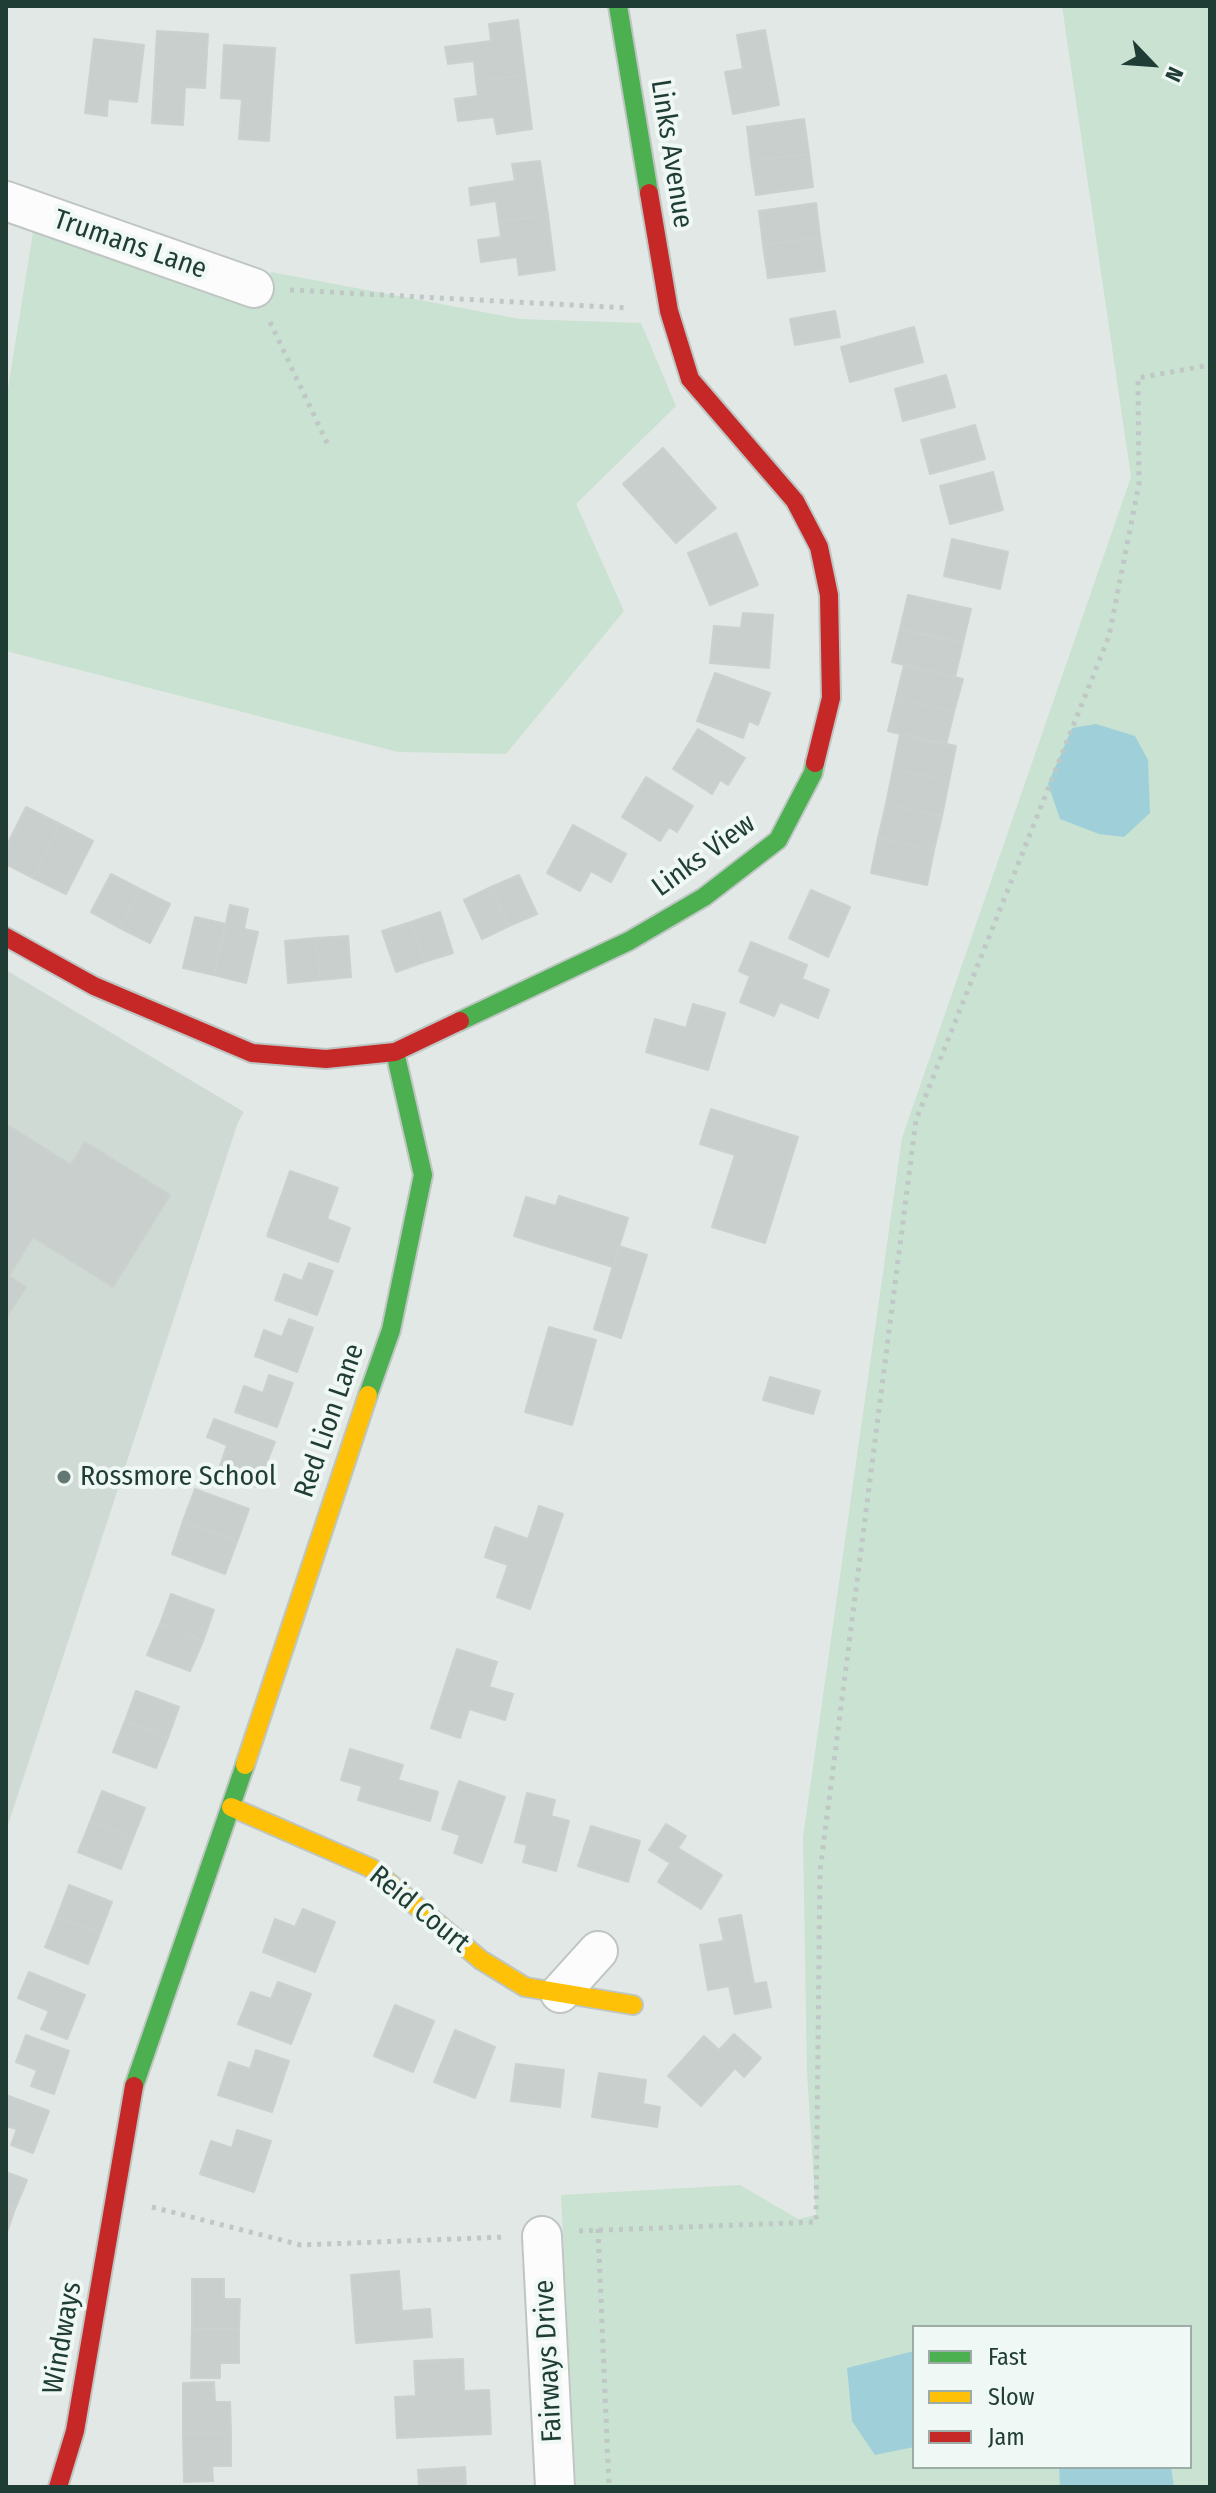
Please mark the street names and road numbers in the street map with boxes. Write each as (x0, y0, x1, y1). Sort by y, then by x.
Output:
street label: Links Avenue (643, 77, 699, 231)
street label: Trumans Lane (49, 203, 211, 287)
street label: Links View (646, 807, 762, 905)
street label: Red Lion Lane (288, 1340, 372, 1502)
street label: Reid Court (362, 1859, 476, 1961)
street label: Windways (37, 2279, 89, 2397)
street label: Fairways Drive (528, 2279, 570, 2443)

